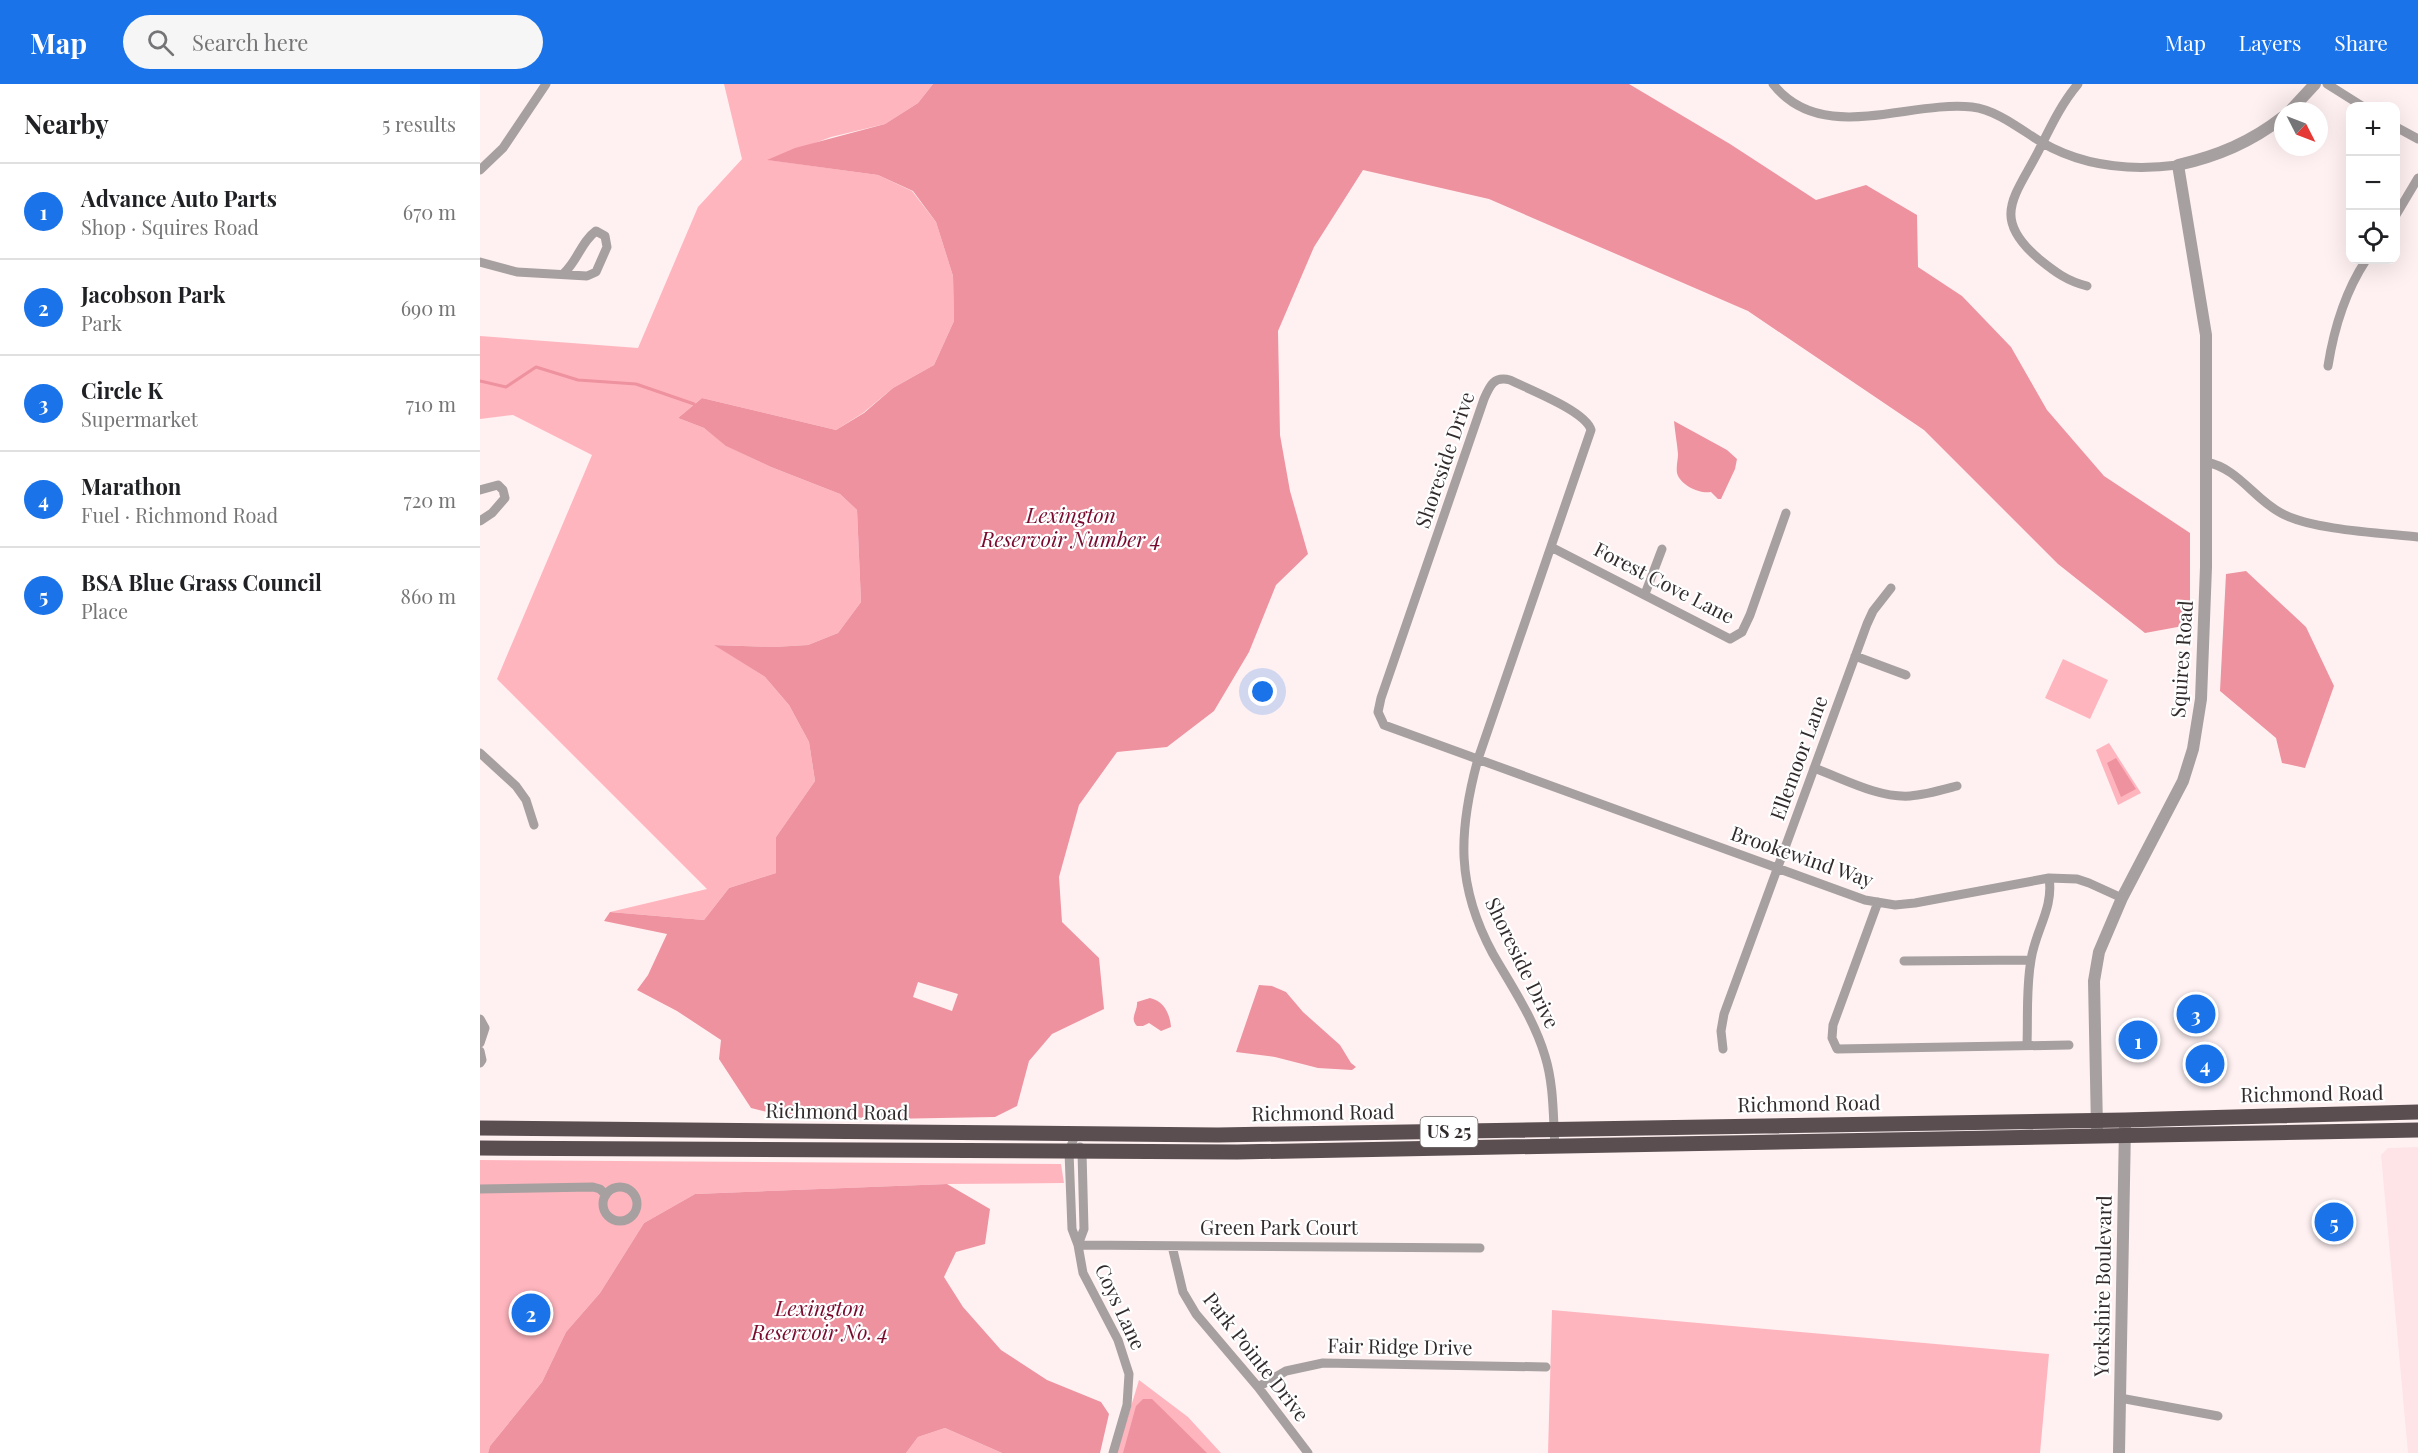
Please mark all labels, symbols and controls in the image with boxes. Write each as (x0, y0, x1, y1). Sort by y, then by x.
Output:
search box (123, 15, 543, 69)
text: Map (30, 24, 87, 61)
icon: search (144, 26, 177, 59)
text: Search here (192, 27, 308, 57)
text: Map (2165, 28, 2206, 56)
text: Layers (2239, 28, 2301, 56)
text: Share (2334, 28, 2388, 56)
north arrow (2274, 102, 2328, 156)
map controls (2346, 102, 2400, 264)
button: + (2346, 102, 2400, 156)
text: Nearby (24, 106, 109, 141)
text: 5 results (382, 110, 456, 137)
button: − (2346, 156, 2400, 210)
text: Advance Auto Parts (81, 183, 277, 213)
text: 1 (40, 198, 47, 225)
text: 670 m (403, 198, 456, 225)
button: locate (2346, 210, 2400, 264)
text: Shop · Squires Road (81, 213, 259, 240)
text: Jacobson Park (81, 279, 225, 309)
text: 2 (38, 294, 49, 321)
text: 690 m (401, 294, 456, 321)
text: Park (81, 309, 122, 336)
text: Circle K (81, 375, 163, 405)
street label: Shoreside Drive (1408, 388, 1480, 531)
text: 3 (39, 390, 48, 417)
text: 710 m (406, 390, 456, 417)
text: Supermarket (81, 405, 198, 432)
text: Marathon (81, 471, 181, 501)
text: 4 (38, 486, 49, 513)
text: 720 m (404, 486, 456, 513)
water label: Lexington Reservoir Number 4 (980, 500, 1161, 552)
text: Fuel · Richmond Road (81, 501, 278, 528)
street label: Forest Cove Lane (1590, 535, 1740, 629)
text: BSA Blue Grass Council (81, 567, 322, 597)
text: 5 (39, 582, 48, 609)
text: 860 m (401, 582, 456, 609)
text: Place (81, 597, 128, 624)
street label: Squires Road (2163, 599, 2198, 718)
your location (1248, 677, 1277, 706)
street label: Ellemoor Lane (1763, 692, 1833, 823)
street label: Brookewind Way (1728, 819, 1877, 893)
street label: Shoreside Drive (1480, 892, 1567, 1032)
pin: 3 (2176, 992, 2216, 1036)
pin: 1 (2118, 1018, 2158, 1062)
pin: 4 (2186, 1042, 2224, 1086)
street label: Richmond Road (2240, 1078, 2384, 1107)
street label: Richmond Road (1737, 1088, 1881, 1117)
street label: Richmond Road (765, 1096, 909, 1125)
street label: Richmond Road (1251, 1097, 1395, 1126)
road number: US 25 (1420, 1117, 1478, 1147)
street label: Yorkshire Boulevard (2086, 1195, 2117, 1378)
pin: 5 (2314, 1200, 2354, 1244)
street label: Green Park Court (1200, 1213, 1359, 1240)
street label: Coys Lane (1090, 1259, 1153, 1354)
street label: Park Pointe Drive (1198, 1286, 1316, 1426)
pin: 2 (512, 1290, 550, 1336)
water label: Lexington Reservoir No. 4 (750, 1293, 889, 1345)
street label: Fair Ridge Drive (1327, 1331, 1473, 1360)

